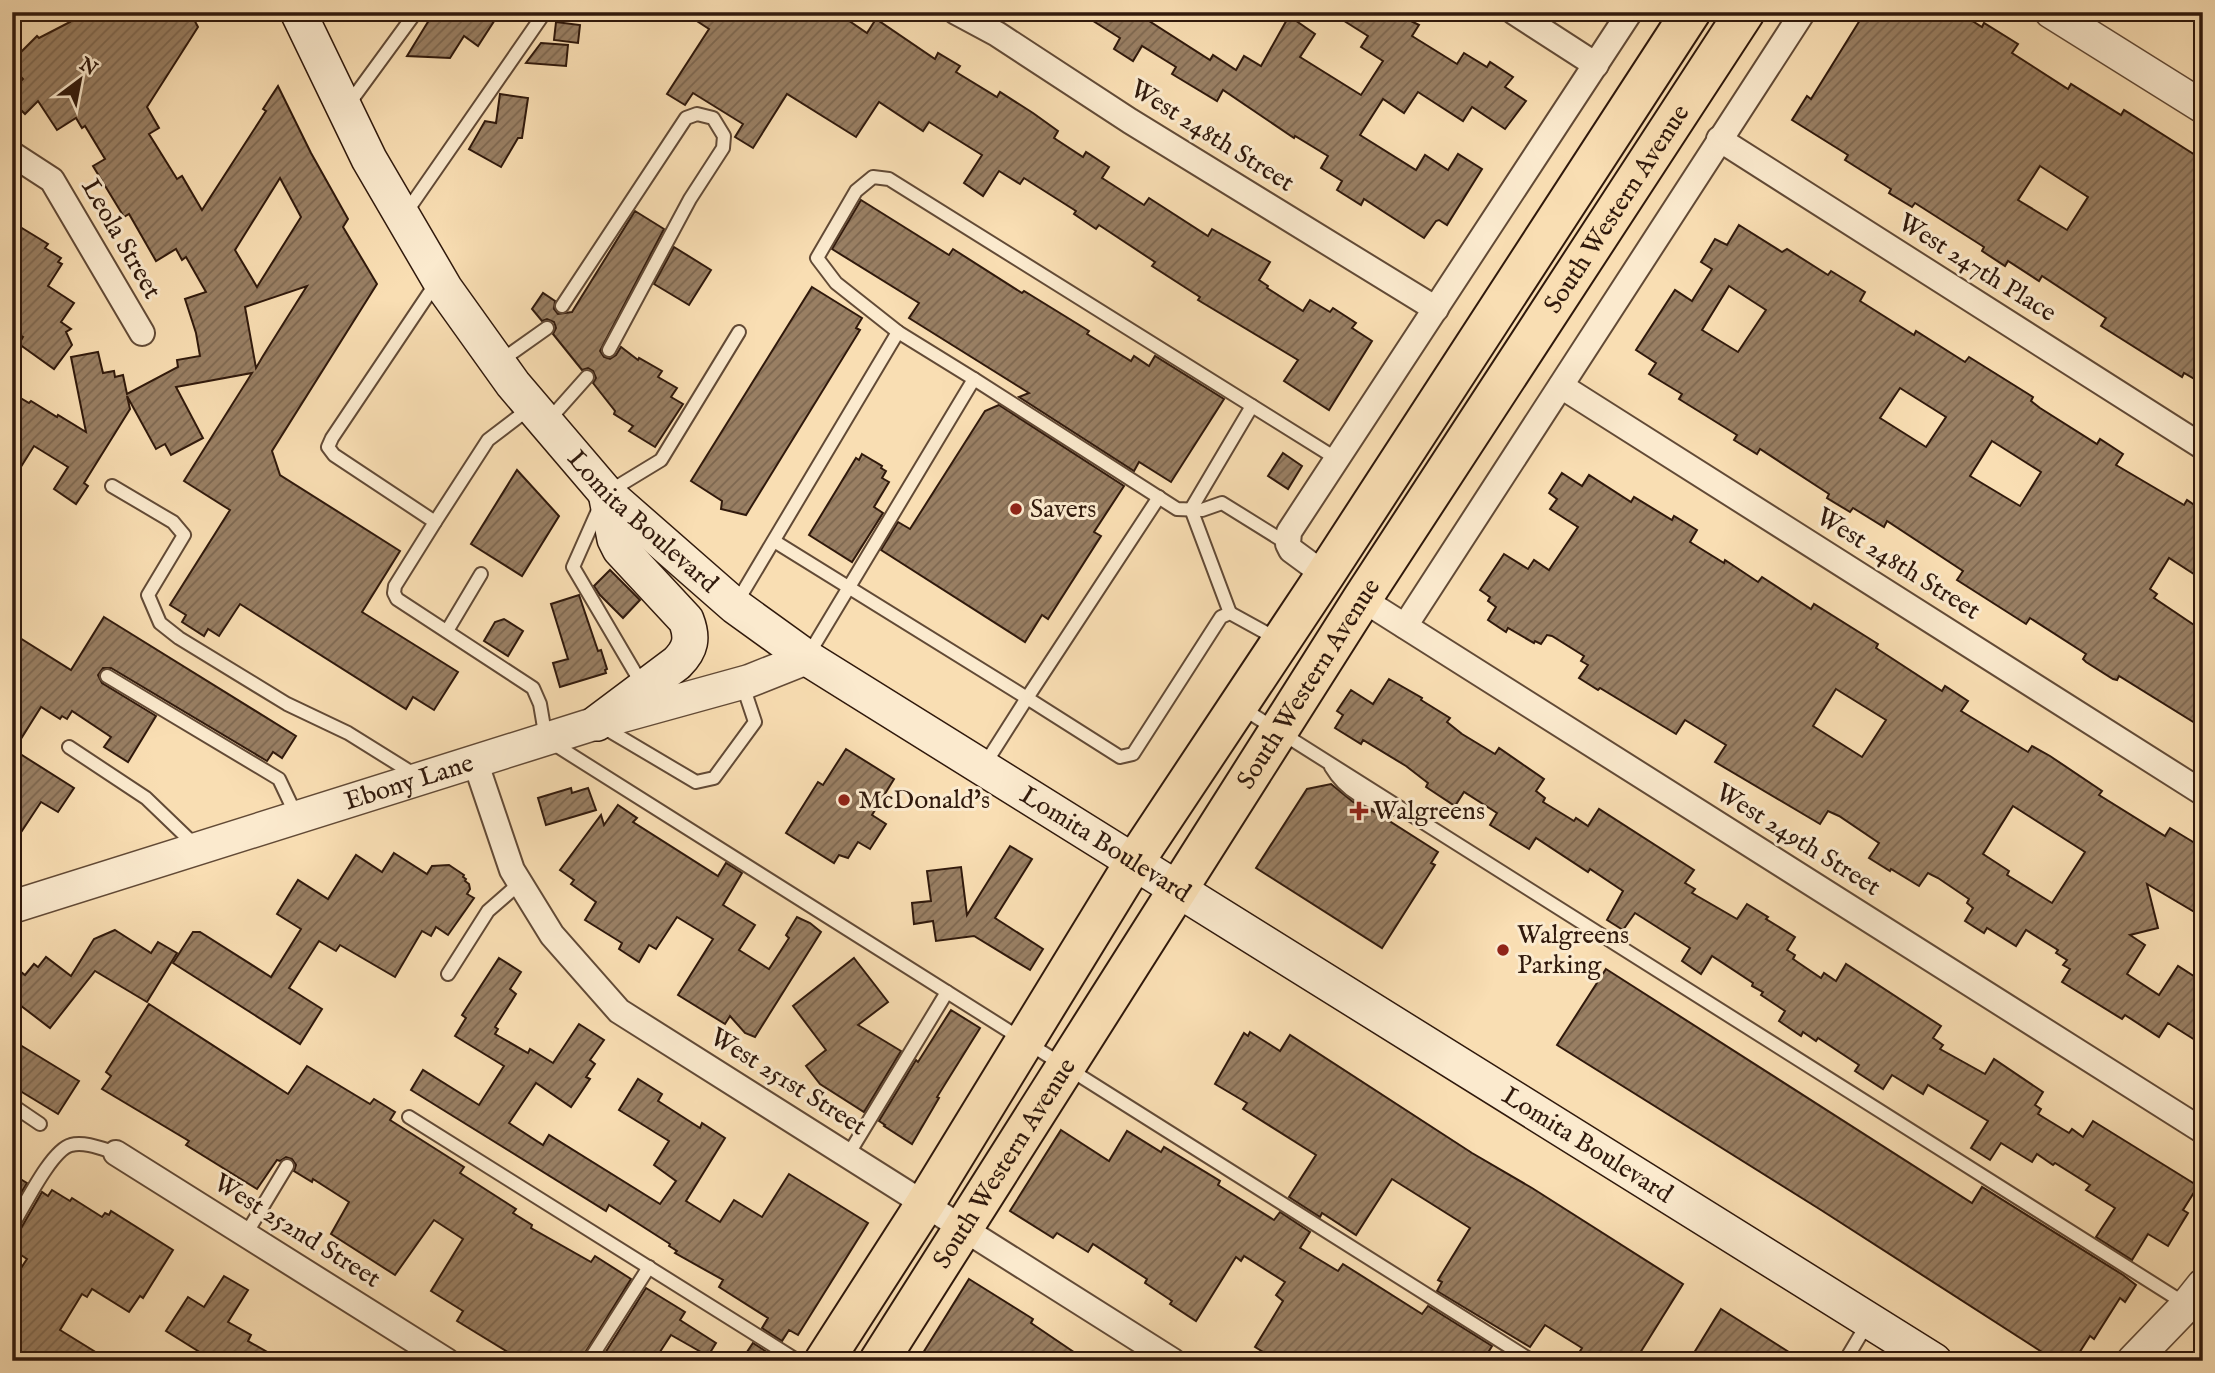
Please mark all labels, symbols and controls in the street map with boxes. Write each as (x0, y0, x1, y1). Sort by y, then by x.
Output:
north arrow (46, 46, 116, 116)
text: N (74, 52, 102, 82)
street label: West 248th Street (1124, 72, 1300, 200)
street label: South Western Avenue (1536, 98, 1697, 320)
street label: Leola Street (73, 173, 169, 305)
street label: West 247th Place (1892, 206, 2062, 330)
street label: Lomita Boulevard (560, 443, 725, 600)
place label: Savers (1030, 493, 1096, 526)
street label: West 248th Street (1810, 500, 1986, 628)
marker: Savers (1008, 501, 1024, 517)
street label: South Western Avenue (1229, 572, 1388, 795)
street label: Ebony Lane (340, 746, 478, 818)
street label: West 249th Street (1709, 776, 1887, 904)
street label: Lomita Boulevard (1014, 778, 1197, 910)
place label: McDonald's (858, 784, 990, 817)
marker: McDonald's (836, 792, 852, 808)
place label: Walgreens (1373, 795, 1485, 828)
marker: Walgreens (1351, 803, 1367, 819)
place label: Walgreens Parking (1517, 919, 1629, 982)
marker: Walgreens Parking (1495, 942, 1511, 958)
street label: West 251st Street (703, 1021, 873, 1143)
street label: South Western Avenue (925, 1052, 1083, 1275)
street label: Lomita Boulevard (1496, 1079, 1679, 1211)
street label: West 252nd Street (207, 1166, 387, 1296)

